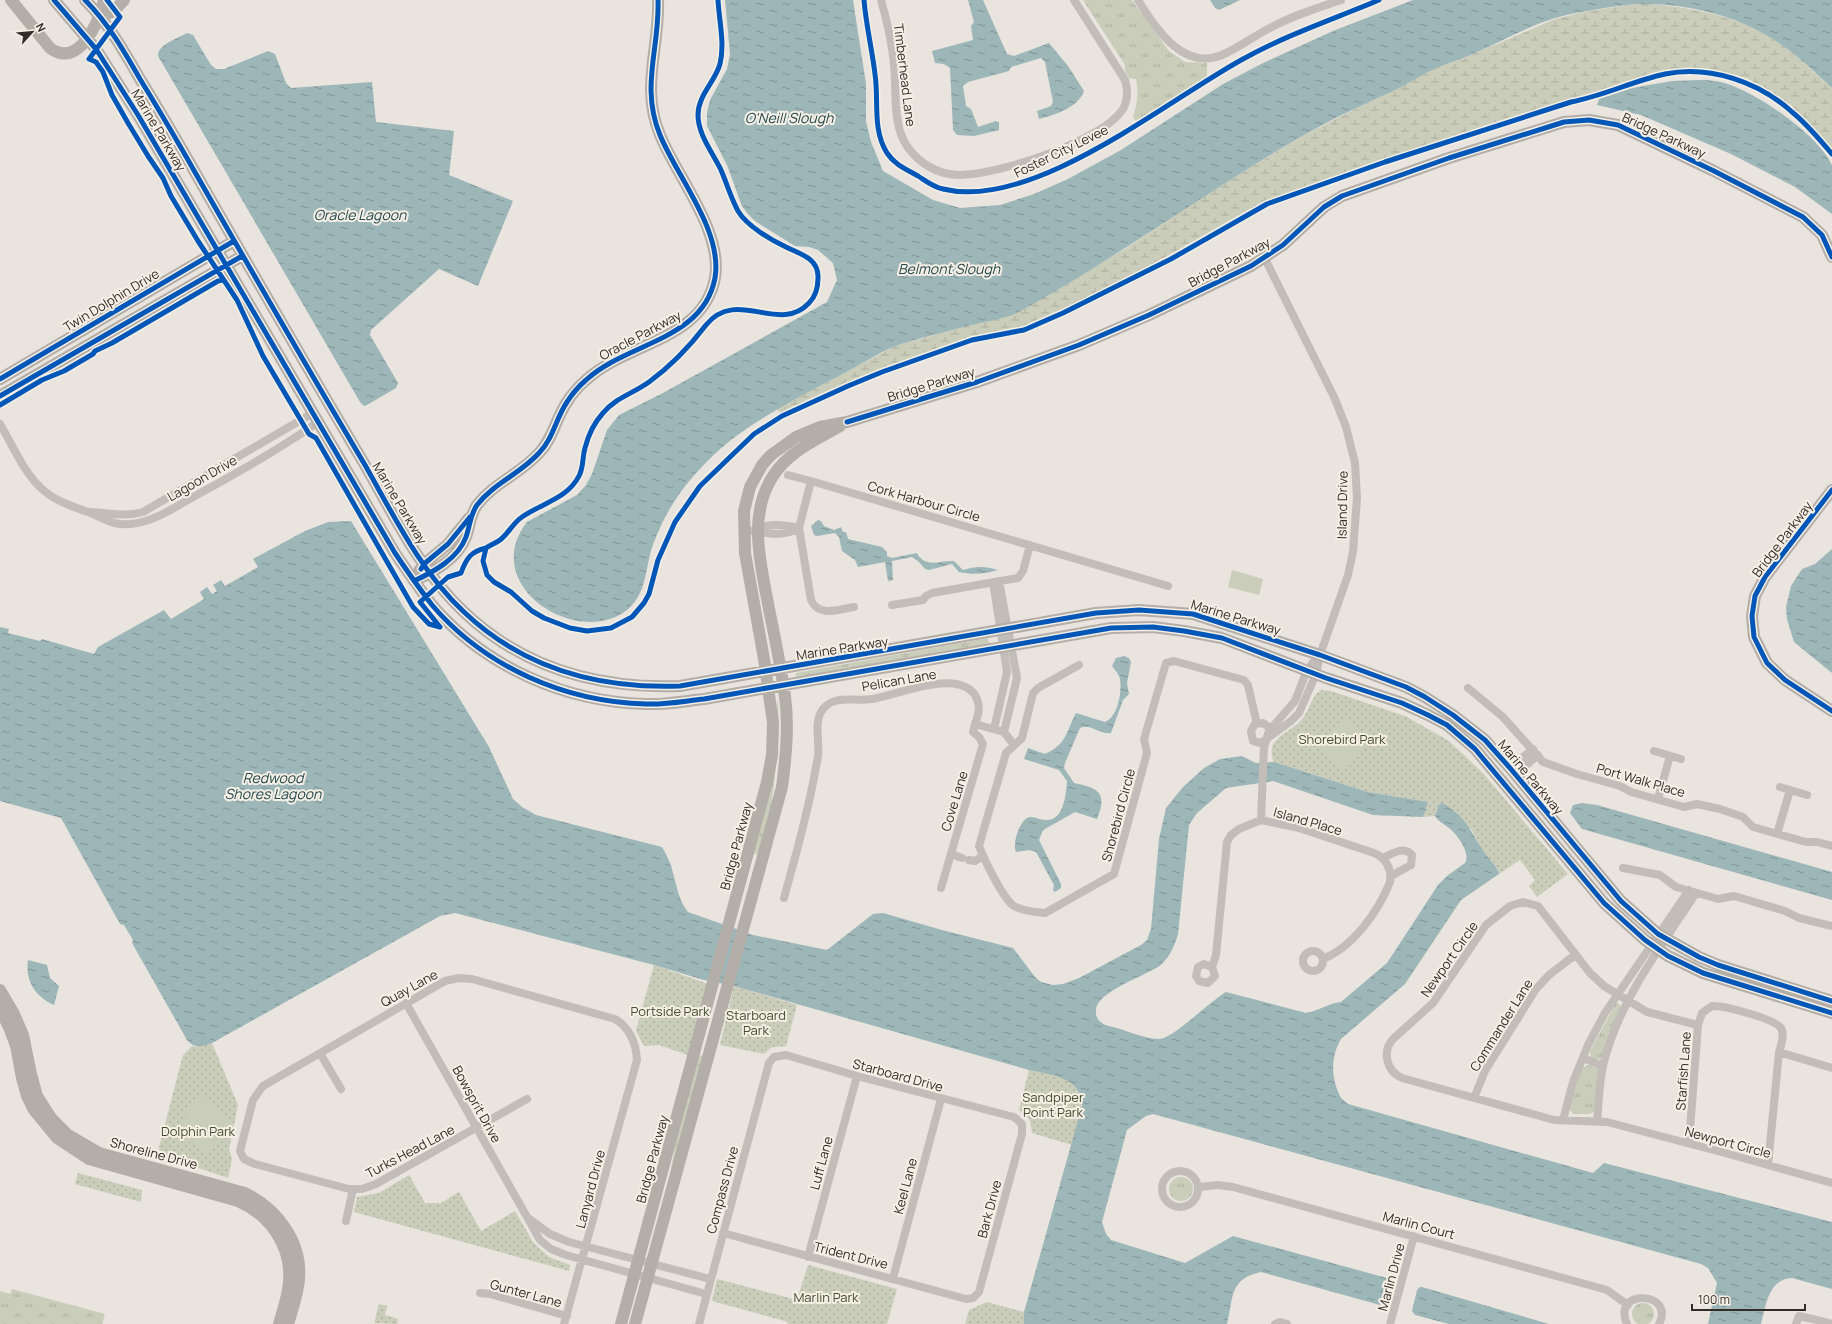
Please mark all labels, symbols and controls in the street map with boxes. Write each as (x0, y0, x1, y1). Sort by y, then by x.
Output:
north arrow (12, 12, 52, 52)
text: N (33, 20, 50, 34)
street label: Timberhead Lane (890, 22, 920, 128)
street label: Marine Parkway (127, 86, 191, 175)
water label: O'Neill Slough (745, 108, 834, 127)
street label: Bridge Parkway (1619, 108, 1709, 162)
street label: Foster City Levee (1011, 120, 1112, 182)
water label: Oracle Lagoon (314, 205, 407, 224)
street label: Bridge Parkway (1185, 233, 1273, 291)
water label: Belmont Slough (898, 259, 1001, 278)
street label: Twin Dolphin Drive (60, 264, 163, 336)
street label: Oracle Parkway (596, 306, 684, 364)
street label: Bridge Parkway (885, 362, 977, 406)
street label: Lagoon Drive (164, 451, 240, 505)
street label: Marine Parkway (368, 459, 432, 548)
street label: Island Drive (1332, 470, 1352, 539)
street label: Cork Harbour Circle (866, 476, 983, 526)
street label: Bridge Parkway (1748, 497, 1816, 581)
street label: Marine Parkway (1189, 595, 1283, 639)
street label: Marine Parkway (795, 632, 889, 664)
street label: Pelican Lane (860, 665, 938, 695)
park label: Shorebird Park (1298, 730, 1386, 748)
street label: Marine Parkway (1494, 736, 1568, 818)
street label: Port Walk Place (1594, 759, 1688, 801)
street label: Shorebird Circle (1097, 766, 1139, 864)
water label: Redwood Shores Lagoon (225, 768, 322, 803)
street label: Cove Lane (936, 768, 972, 833)
street label: Bridge Parkway (716, 800, 756, 892)
street label: Island Place (1271, 803, 1345, 840)
street label: Newport Circle (1416, 917, 1482, 1000)
street label: Quay Lane (377, 965, 441, 1011)
street label: Commander Lane (1465, 975, 1537, 1075)
park label: Portside Park (630, 1002, 710, 1020)
park label: Starboard Park (726, 1006, 786, 1039)
street label: Starfish Lane (1671, 1030, 1695, 1111)
street label: Starboard Drive (851, 1054, 946, 1096)
street label: Bowsprit Drive (448, 1062, 506, 1146)
park label: Sandpiper Point Park (1022, 1088, 1084, 1121)
street label: Bridge Parkway (632, 1113, 672, 1205)
street label: Turks Head Lane (362, 1120, 458, 1182)
park label: Dolphin Park (161, 1122, 236, 1140)
street label: Newport Circle (1683, 1122, 1774, 1162)
street label: Shoreline Drive (108, 1133, 200, 1173)
street label: Luff Lane (805, 1134, 837, 1192)
street label: Compass Drive (702, 1144, 742, 1236)
street label: Lanyard Drive (571, 1147, 609, 1230)
street label: Keel Lane (889, 1156, 921, 1216)
street label: Bark Drive (973, 1178, 1005, 1240)
street label: Marlin Court (1381, 1207, 1457, 1243)
street label: Trident Drive (812, 1237, 890, 1273)
street label: Marlin Drive (1373, 1241, 1409, 1313)
street label: Gunter Lane (488, 1275, 564, 1311)
scale bar (1692, 1286, 1805, 1312)
park label: Marlin Park (793, 1288, 859, 1306)
text: 100 m (1698, 1291, 1730, 1308)

